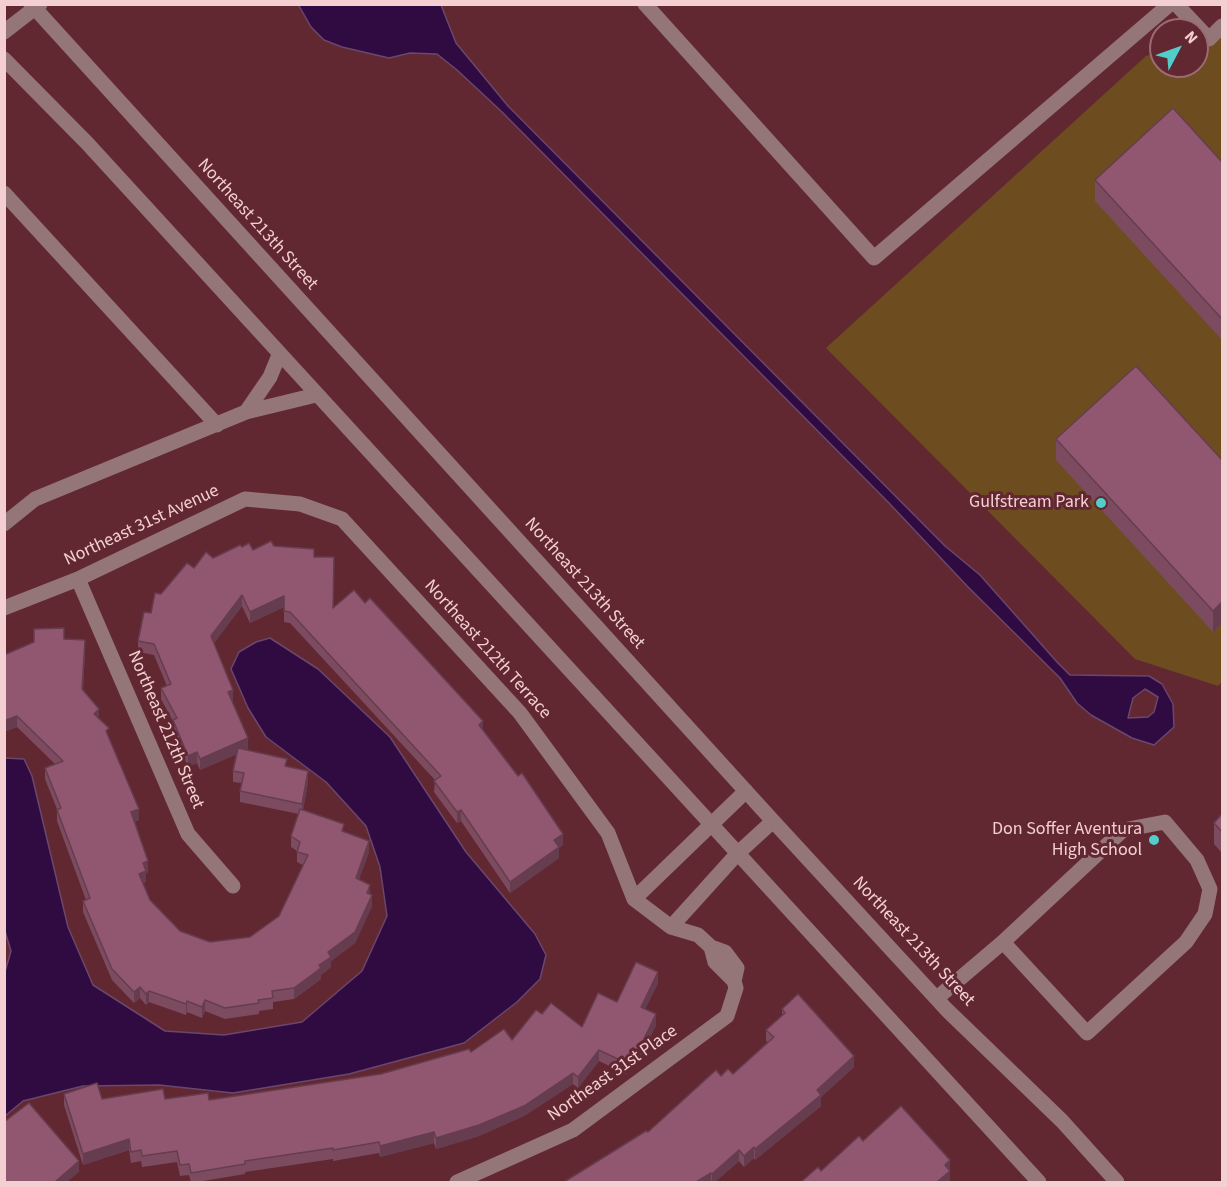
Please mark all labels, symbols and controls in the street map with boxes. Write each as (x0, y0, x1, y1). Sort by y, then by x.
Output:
north arrow (1149, 18, 1209, 78)
text: N (1179, 26, 1203, 49)
street label: Northeast 213th Street (192, 155, 322, 295)
street label: Northeast 31st Avenue (61, 481, 223, 571)
place label: Gulfstream Park (969, 492, 1089, 514)
marker: Gulfstream Park (1094, 496, 1108, 510)
street label: Northeast 213th Street (519, 514, 649, 654)
street label: Northeast 212th Terrace (419, 576, 555, 724)
street label: Northeast 212th Street (122, 648, 208, 812)
place label: Don Soffer Aventura High School (992, 819, 1142, 862)
marker: Don Soffer Aventura High School (1147, 833, 1161, 847)
street label: Northeast 213th Street (847, 873, 979, 1011)
street label: Northeast 31st Place (544, 1021, 682, 1127)

